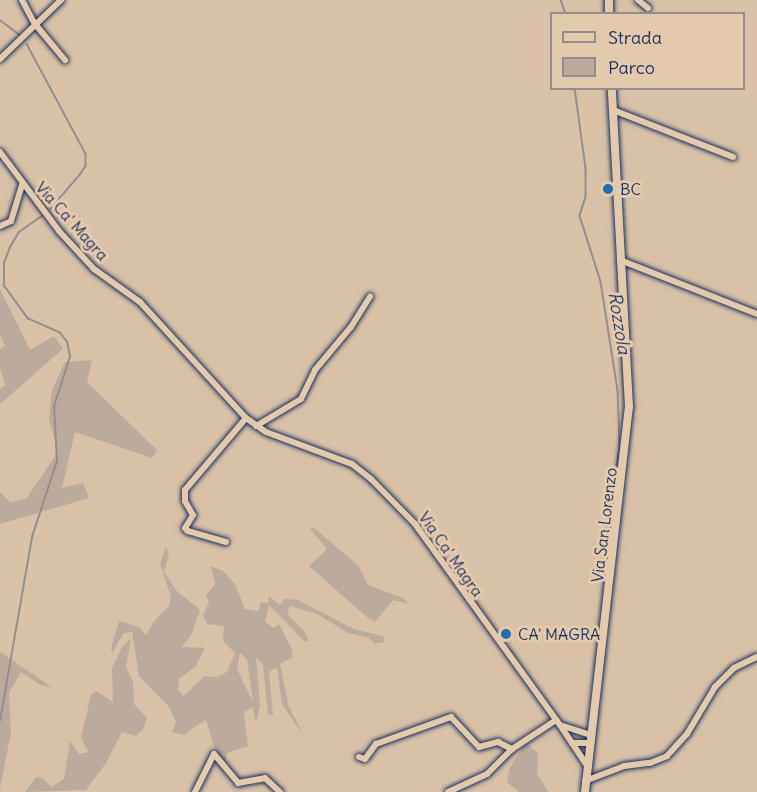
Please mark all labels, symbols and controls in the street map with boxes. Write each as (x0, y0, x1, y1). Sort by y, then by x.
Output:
legend (550, 12, 745, 90)
text: Strada (608, 26, 662, 49)
text: Parco (608, 56, 655, 79)
street label: Via Ca' Magra (32, 178, 112, 264)
place label: BC (620, 179, 641, 199)
marker: BC (601, 182, 615, 196)
water label: Rozzola (603, 290, 635, 356)
street label: Via San Lorenzo (587, 466, 621, 584)
street label: Via Ca' Magra (415, 508, 487, 600)
place label: CA' MAGRA (518, 624, 600, 644)
marker: CA' MAGRA (499, 627, 513, 641)

